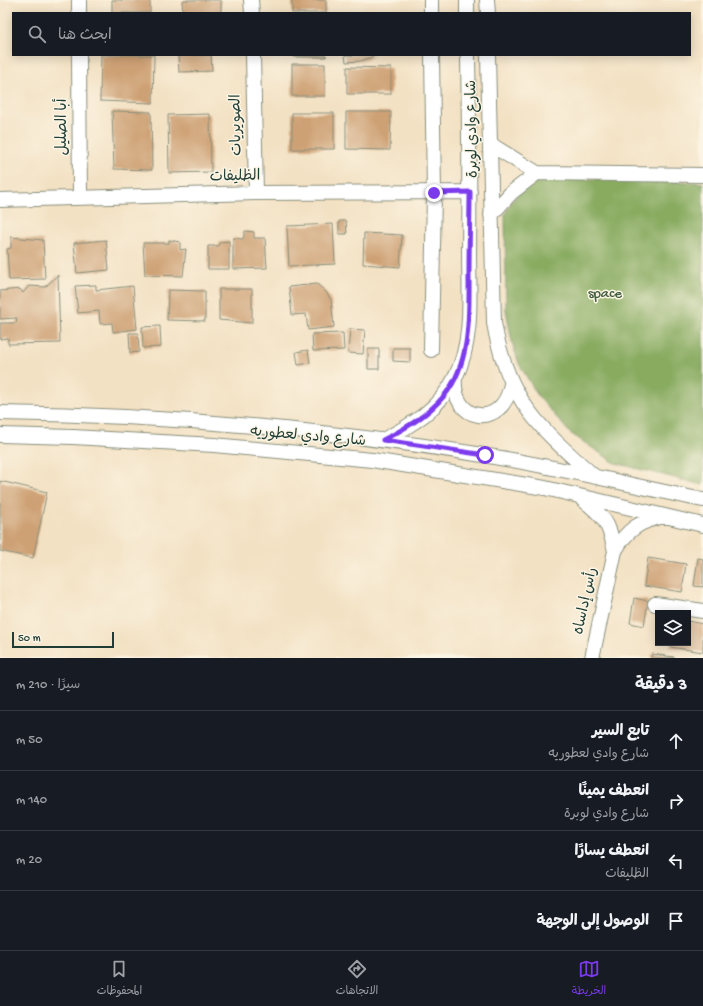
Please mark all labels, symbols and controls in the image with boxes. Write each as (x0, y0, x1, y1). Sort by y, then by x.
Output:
search box (12, 12, 691, 56)
icon: search (26, 23, 48, 45)
text: ابحث هنا (58, 27, 112, 45)
street label: شارع وادي لوبرة (463, 80, 483, 178)
street label: الصويريات (227, 94, 247, 156)
street label: أبا الصليل (52, 98, 72, 155)
street label: الظليفات (210, 168, 260, 186)
route end (425, 184, 443, 202)
park label: space (588, 285, 622, 303)
street label: شارع وادي لعطوريه (249, 423, 367, 451)
route start (476, 446, 494, 464)
street label: رأس إداساه (568, 565, 602, 636)
map controls (655, 610, 691, 646)
button: layers (655, 610, 691, 646)
scale bar (12, 630, 114, 649)
text: 50 m (18, 633, 40, 645)
text: 3 دقيقة (635, 676, 687, 696)
text: سيرًا · 210 m (16, 678, 80, 693)
text: تابع السير (592, 723, 649, 741)
icon: ahead (665, 730, 687, 752)
text: 50 m (16, 733, 43, 748)
text: شارع وادي لعطوريه (548, 747, 649, 762)
text: انعطف يمينًا (578, 783, 649, 801)
icon: right (665, 790, 687, 812)
text: 140 m (16, 793, 47, 808)
text: شارع وادي لوبرة (564, 807, 649, 822)
text: انعطف يسارًا (575, 843, 649, 861)
icon: left (665, 850, 687, 872)
text: 20 m (16, 853, 42, 868)
text: الظليفات (605, 867, 649, 882)
icon: arrive (665, 910, 687, 932)
text: الوصول إلى الوجهة (536, 913, 649, 931)
tab: المحفوظات (97, 958, 142, 1000)
tab: الاتجاهات (336, 958, 378, 1000)
tab: الخريطة (572, 958, 606, 1000)

